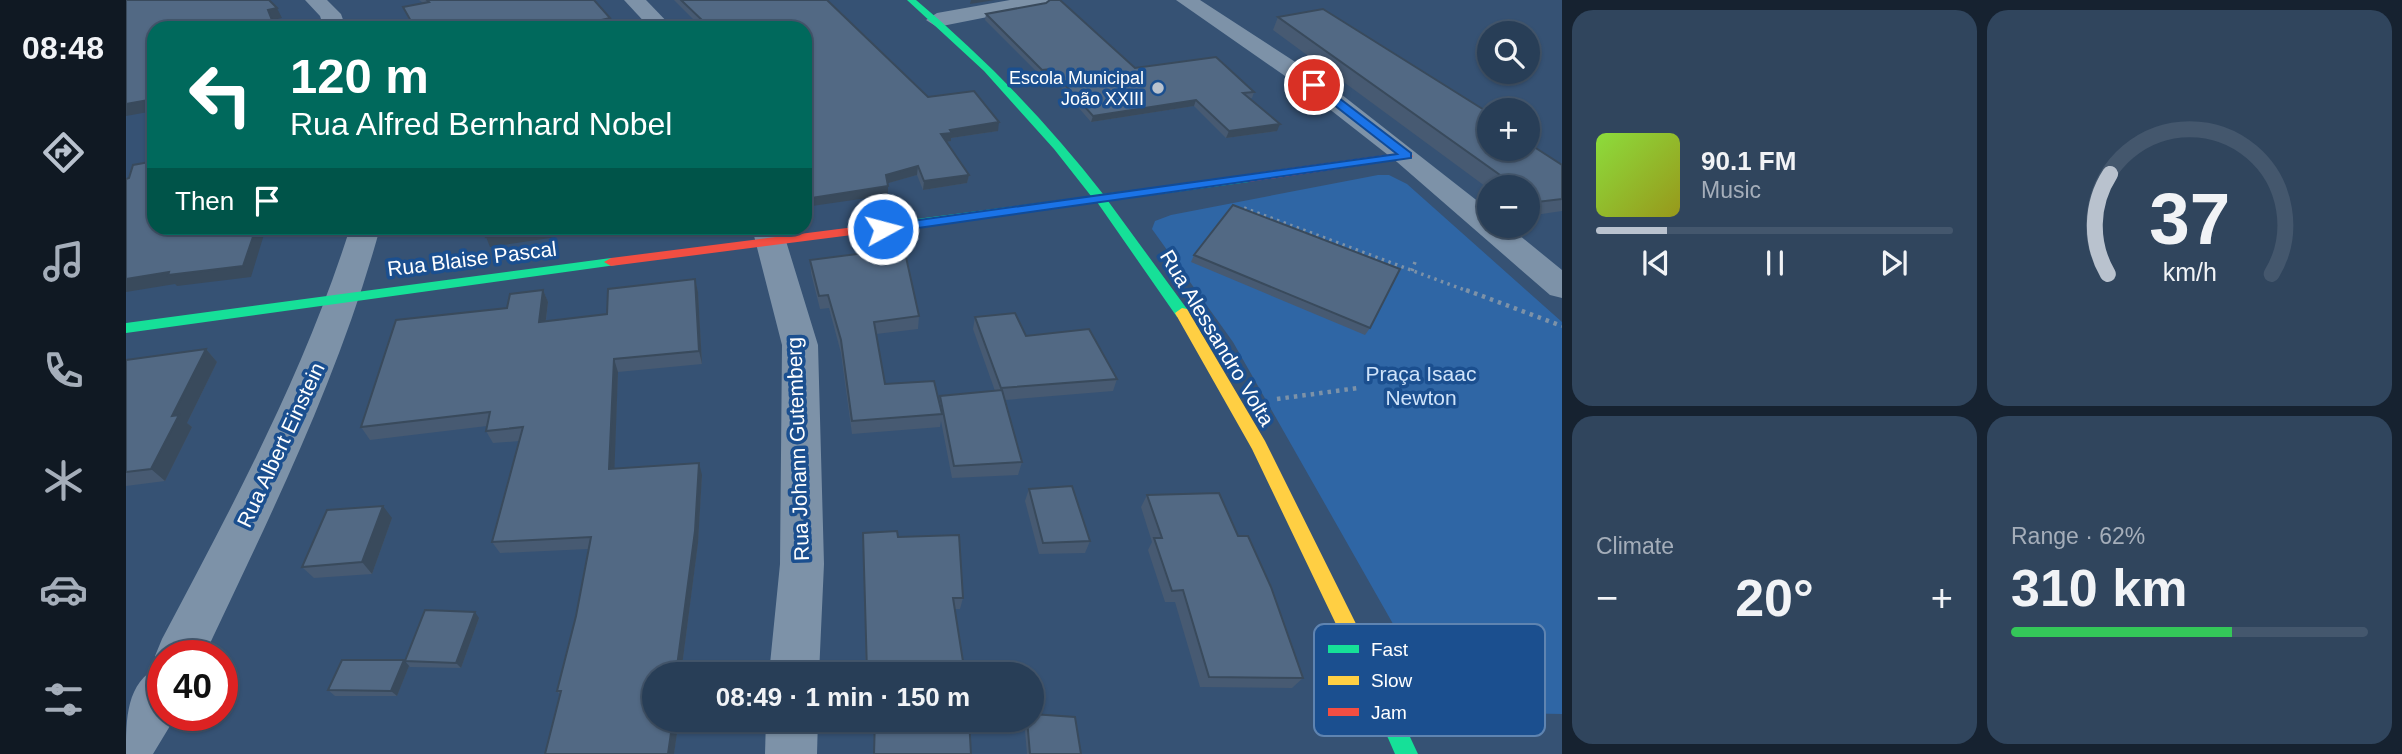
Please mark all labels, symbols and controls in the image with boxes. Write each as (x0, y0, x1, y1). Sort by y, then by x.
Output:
map controls (1477, 21, 1540, 238)
button: search (1477, 21, 1540, 84)
text: 08:48 (22, 30, 104, 66)
icon: left (175, 49, 266, 140)
text: 120 m (290, 49, 429, 103)
pin (1284, 55, 1344, 115)
icon: arrive (1295, 66, 1333, 104)
place label: Escola Municipal João XXIII (1009, 68, 1144, 109)
marker: Escola Municipal João XXIII (1150, 80, 1166, 96)
button: + (1477, 98, 1540, 161)
text: Rua Alfred Bernhard Nobel (290, 106, 672, 142)
icon: directions (39, 128, 88, 177)
text: 90.1 FM (1701, 146, 1796, 176)
button: − (1477, 175, 1540, 238)
text: Music (1701, 177, 1761, 203)
text: 37 (2149, 178, 2230, 259)
icon: arrive (248, 182, 286, 220)
text: Then (175, 186, 234, 216)
position arrow (846, 192, 920, 266)
icon: music (39, 237, 88, 286)
street label: Rua Blaise Pascal (386, 237, 558, 280)
icon: previous (1637, 244, 1675, 282)
icon: pause (1756, 244, 1794, 282)
icon: next (1875, 244, 1913, 282)
street label: Rua Alessandro Volta (1156, 246, 1279, 430)
text: km/h (2162, 258, 2217, 286)
street label: Rua Johann Gutemberg (782, 337, 813, 561)
icon: phone (39, 346, 88, 395)
street label: Rua Albert Einstein (232, 359, 329, 531)
park label: Praça Isaac Newton (1366, 362, 1476, 409)
icon: climate (39, 456, 88, 505)
text: Range · 62% (2011, 523, 2145, 549)
text: Climate (1596, 533, 1674, 559)
text: 310 km (2011, 559, 2187, 617)
icon: car (39, 565, 88, 614)
text: 20° (1735, 569, 1814, 627)
text: − (1596, 577, 1618, 619)
text: + (1931, 577, 1953, 619)
legend (1314, 624, 1545, 736)
text: Fast (1371, 639, 1409, 660)
speed limit sign: 40 (147, 640, 238, 731)
text: Slow (1371, 670, 1412, 691)
icon: filters (39, 675, 88, 724)
text: 08:49 · 1 min · 150 m (716, 682, 970, 712)
text: Jam (1371, 702, 1407, 723)

